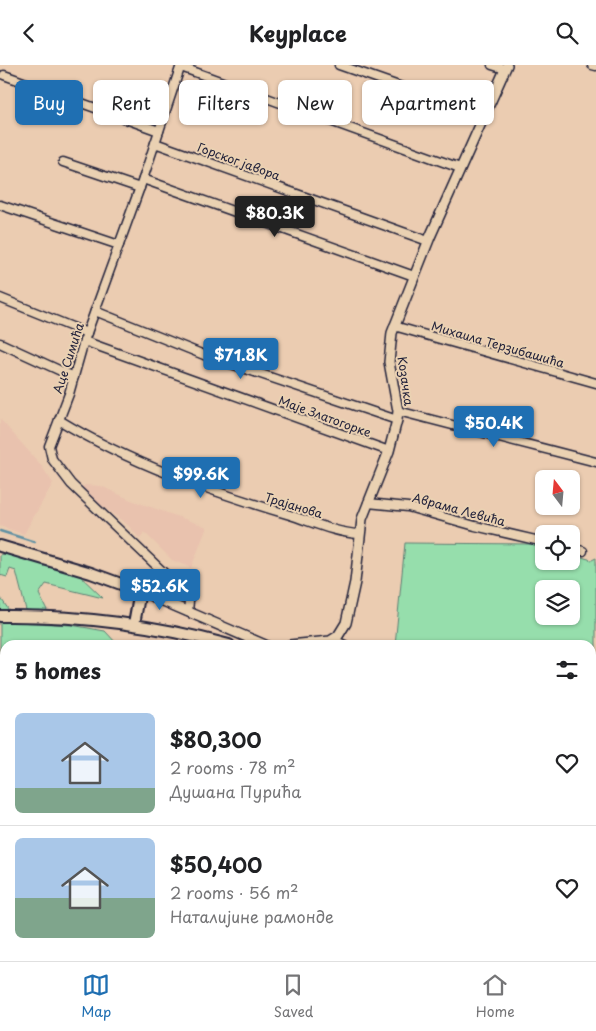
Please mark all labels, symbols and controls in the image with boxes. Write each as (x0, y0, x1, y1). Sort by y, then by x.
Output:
text: Keyplace (249, 16, 347, 49)
icon: back (15, 19, 43, 47)
icon: search (553, 19, 581, 47)
chip: Buy (15, 80, 83, 125)
chip: Rent (93, 80, 169, 125)
chip: Filters (179, 80, 268, 125)
chip: New (278, 80, 352, 125)
chip: Apartment (362, 80, 494, 125)
street label: Горског јавора (195, 138, 283, 185)
pin: $80.3K (234, 195, 316, 238)
text: $80.3K (246, 200, 304, 224)
street label: Михаила Терзибашића (429, 316, 567, 372)
street label: Аце Симића (48, 320, 88, 396)
pin: $71.8K (200, 337, 282, 380)
text: $71.8K (214, 342, 268, 366)
street label: Козачка (394, 355, 418, 407)
street label: Маје Златогорке (276, 391, 374, 441)
pin: $50.4K (453, 405, 535, 448)
text: $50.4K (465, 410, 523, 434)
pin: $99.6K (160, 457, 242, 499)
text: $99.6K (173, 461, 229, 485)
north arrow (535, 470, 580, 515)
map controls (535, 470, 580, 625)
street label: Трајанова (263, 488, 326, 522)
street label: Аврама Левића (411, 488, 508, 530)
button: locate (535, 525, 580, 570)
pin: $52.6K (119, 569, 201, 611)
text: $52.6K (131, 573, 189, 597)
button: layers (535, 580, 580, 625)
text: 5 homes (15, 654, 101, 686)
icon: filters (553, 656, 581, 684)
text: $80,300 (170, 723, 262, 755)
icon: home (55, 733, 115, 793)
icon: heart (553, 749, 581, 777)
text: 2 rooms · 78 m² (170, 755, 296, 779)
text: Душана Пурића (170, 779, 301, 803)
text: $50,400 (170, 848, 262, 880)
icon: home (55, 858, 115, 918)
icon: heart (553, 874, 581, 902)
text: 2 rooms · 56 m² (170, 880, 299, 904)
text: Наталијине рамонде (170, 904, 334, 928)
tab: Map (81, 971, 111, 1022)
tab: Saved (274, 971, 313, 1022)
tab: Home (476, 971, 515, 1022)

